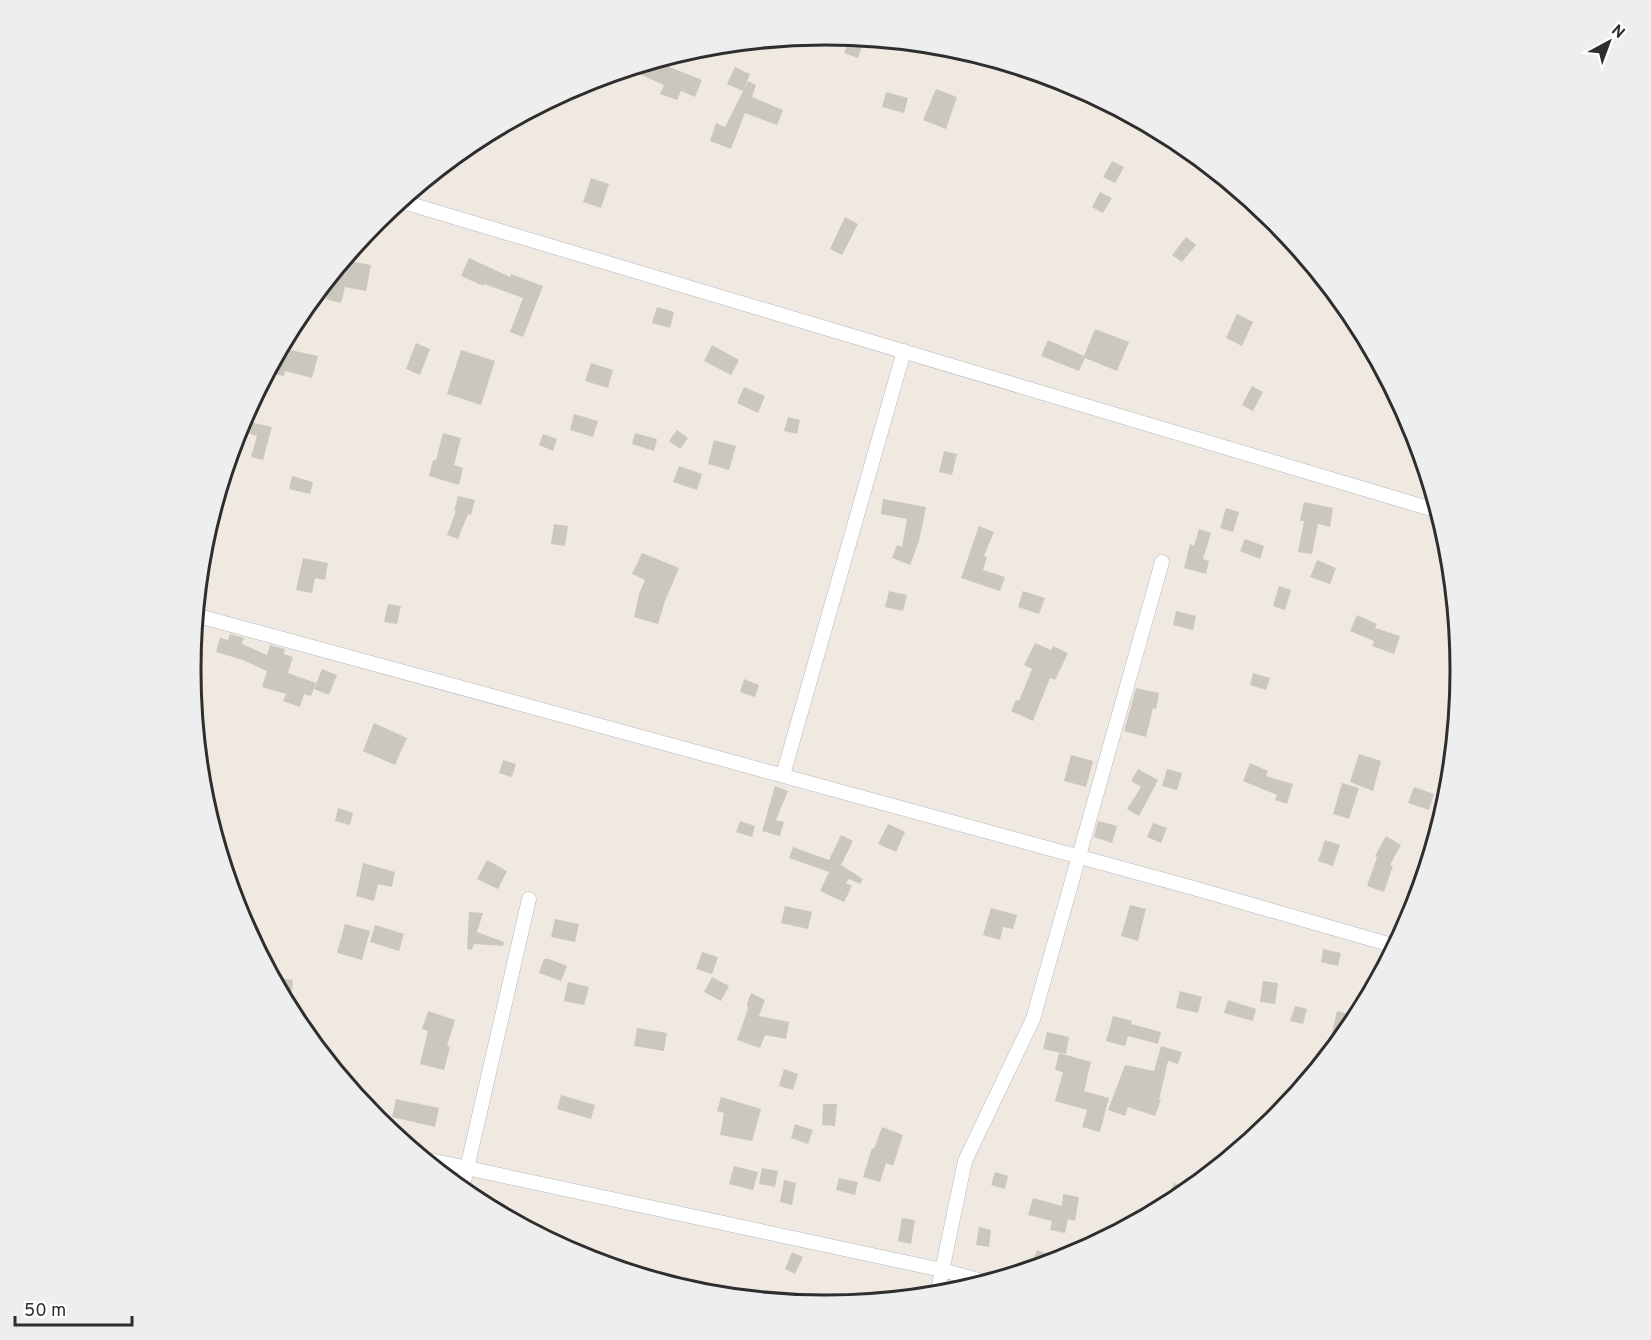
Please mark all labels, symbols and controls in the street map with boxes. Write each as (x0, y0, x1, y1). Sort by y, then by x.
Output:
north arrow (1579, 12, 1639, 72)
text: N (1607, 21, 1628, 44)
scale bar (15, 1289, 132, 1327)
text: 50 m (24, 1300, 66, 1323)

